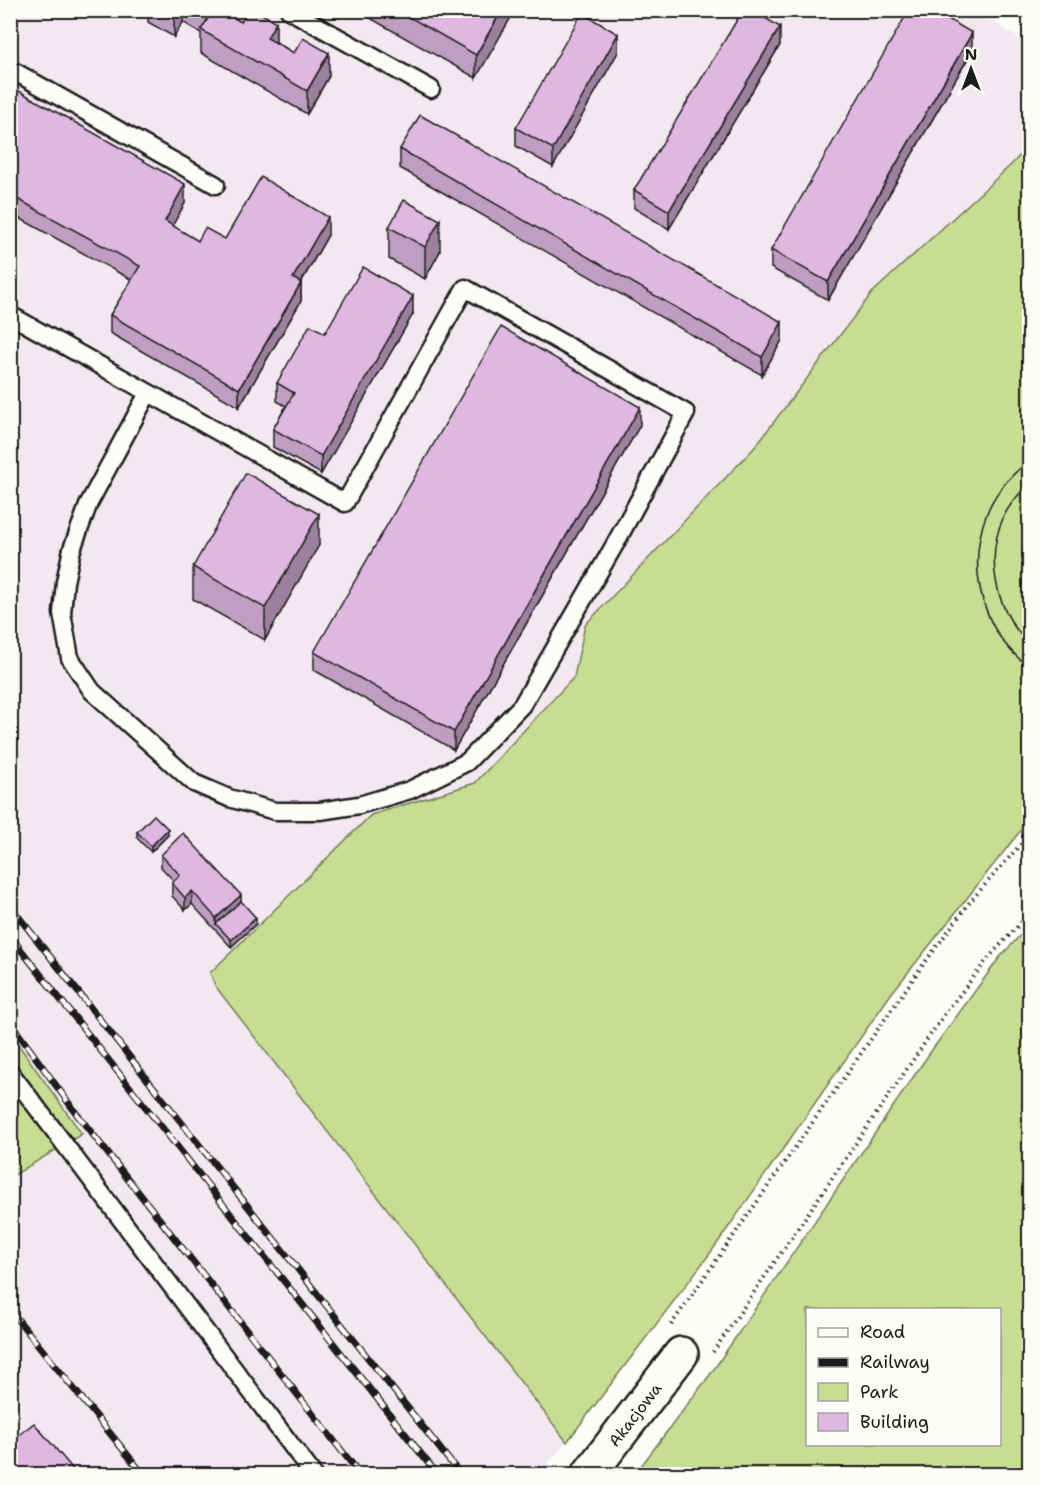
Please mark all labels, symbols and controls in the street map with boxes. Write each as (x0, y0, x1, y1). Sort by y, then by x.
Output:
north arrow (941, 39, 1001, 99)
text: N (965, 44, 977, 65)
legend (806, 1308, 1001, 1446)
text: Road (860, 1320, 905, 1344)
text: Railway (860, 1350, 930, 1374)
street label: Akacjowa (603, 1378, 666, 1451)
text: Park (860, 1380, 899, 1404)
text: Building (860, 1410, 929, 1434)

